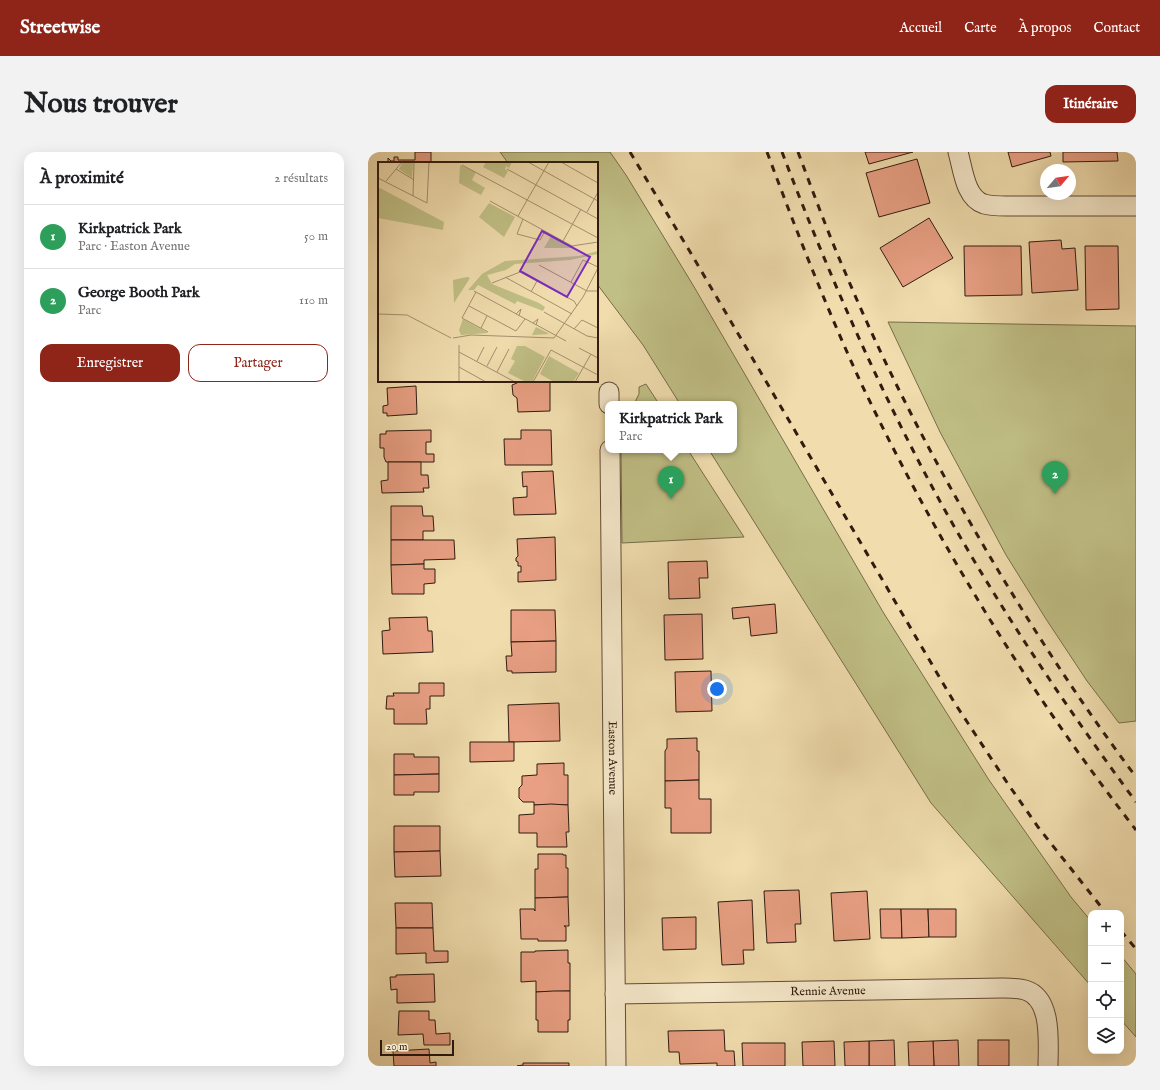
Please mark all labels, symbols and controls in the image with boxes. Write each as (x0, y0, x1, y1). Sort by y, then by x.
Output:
text: Streetwise (20, 16, 100, 40)
text: Accueil (899, 19, 942, 37)
text: Carte (964, 19, 997, 37)
text: À propos (1019, 19, 1071, 37)
text: Contact (1093, 19, 1140, 37)
button: Itinéraire (1045, 85, 1136, 123)
text: Nous trouver (24, 87, 178, 122)
inset map (378, 162, 598, 382)
north arrow (1040, 164, 1076, 200)
text: À proximité (40, 168, 124, 189)
text: 2 résultats (274, 170, 328, 187)
text: Kirkpatrick Park (78, 219, 182, 238)
text: 1 (51, 228, 55, 245)
text: 50 m (304, 228, 328, 245)
text: Parc · Easton Avenue (78, 238, 190, 255)
text: George Booth Park (78, 283, 200, 302)
text: 2 (50, 292, 56, 309)
text: 110 m (299, 292, 328, 309)
text: Parc (78, 302, 101, 319)
button: Enregistrer (40, 344, 180, 382)
button: Partager (188, 344, 328, 382)
popup (605, 401, 737, 453)
text: Kirkpatrick Park (619, 409, 723, 428)
text: Parc (619, 428, 642, 445)
pin: 2 (1042, 461, 1068, 494)
pin: 1 (658, 466, 684, 499)
your location (707, 679, 727, 699)
street label: Easton Avenue (605, 721, 621, 796)
map controls (1088, 910, 1124, 1054)
button: + (1088, 910, 1124, 946)
button: − (1088, 946, 1124, 982)
button: locate (1088, 982, 1124, 1018)
street label: Rennie Avenue (790, 983, 866, 999)
button: layers (1088, 1018, 1124, 1054)
scale bar (380, 1038, 454, 1057)
text: 20 m (386, 1040, 407, 1054)

